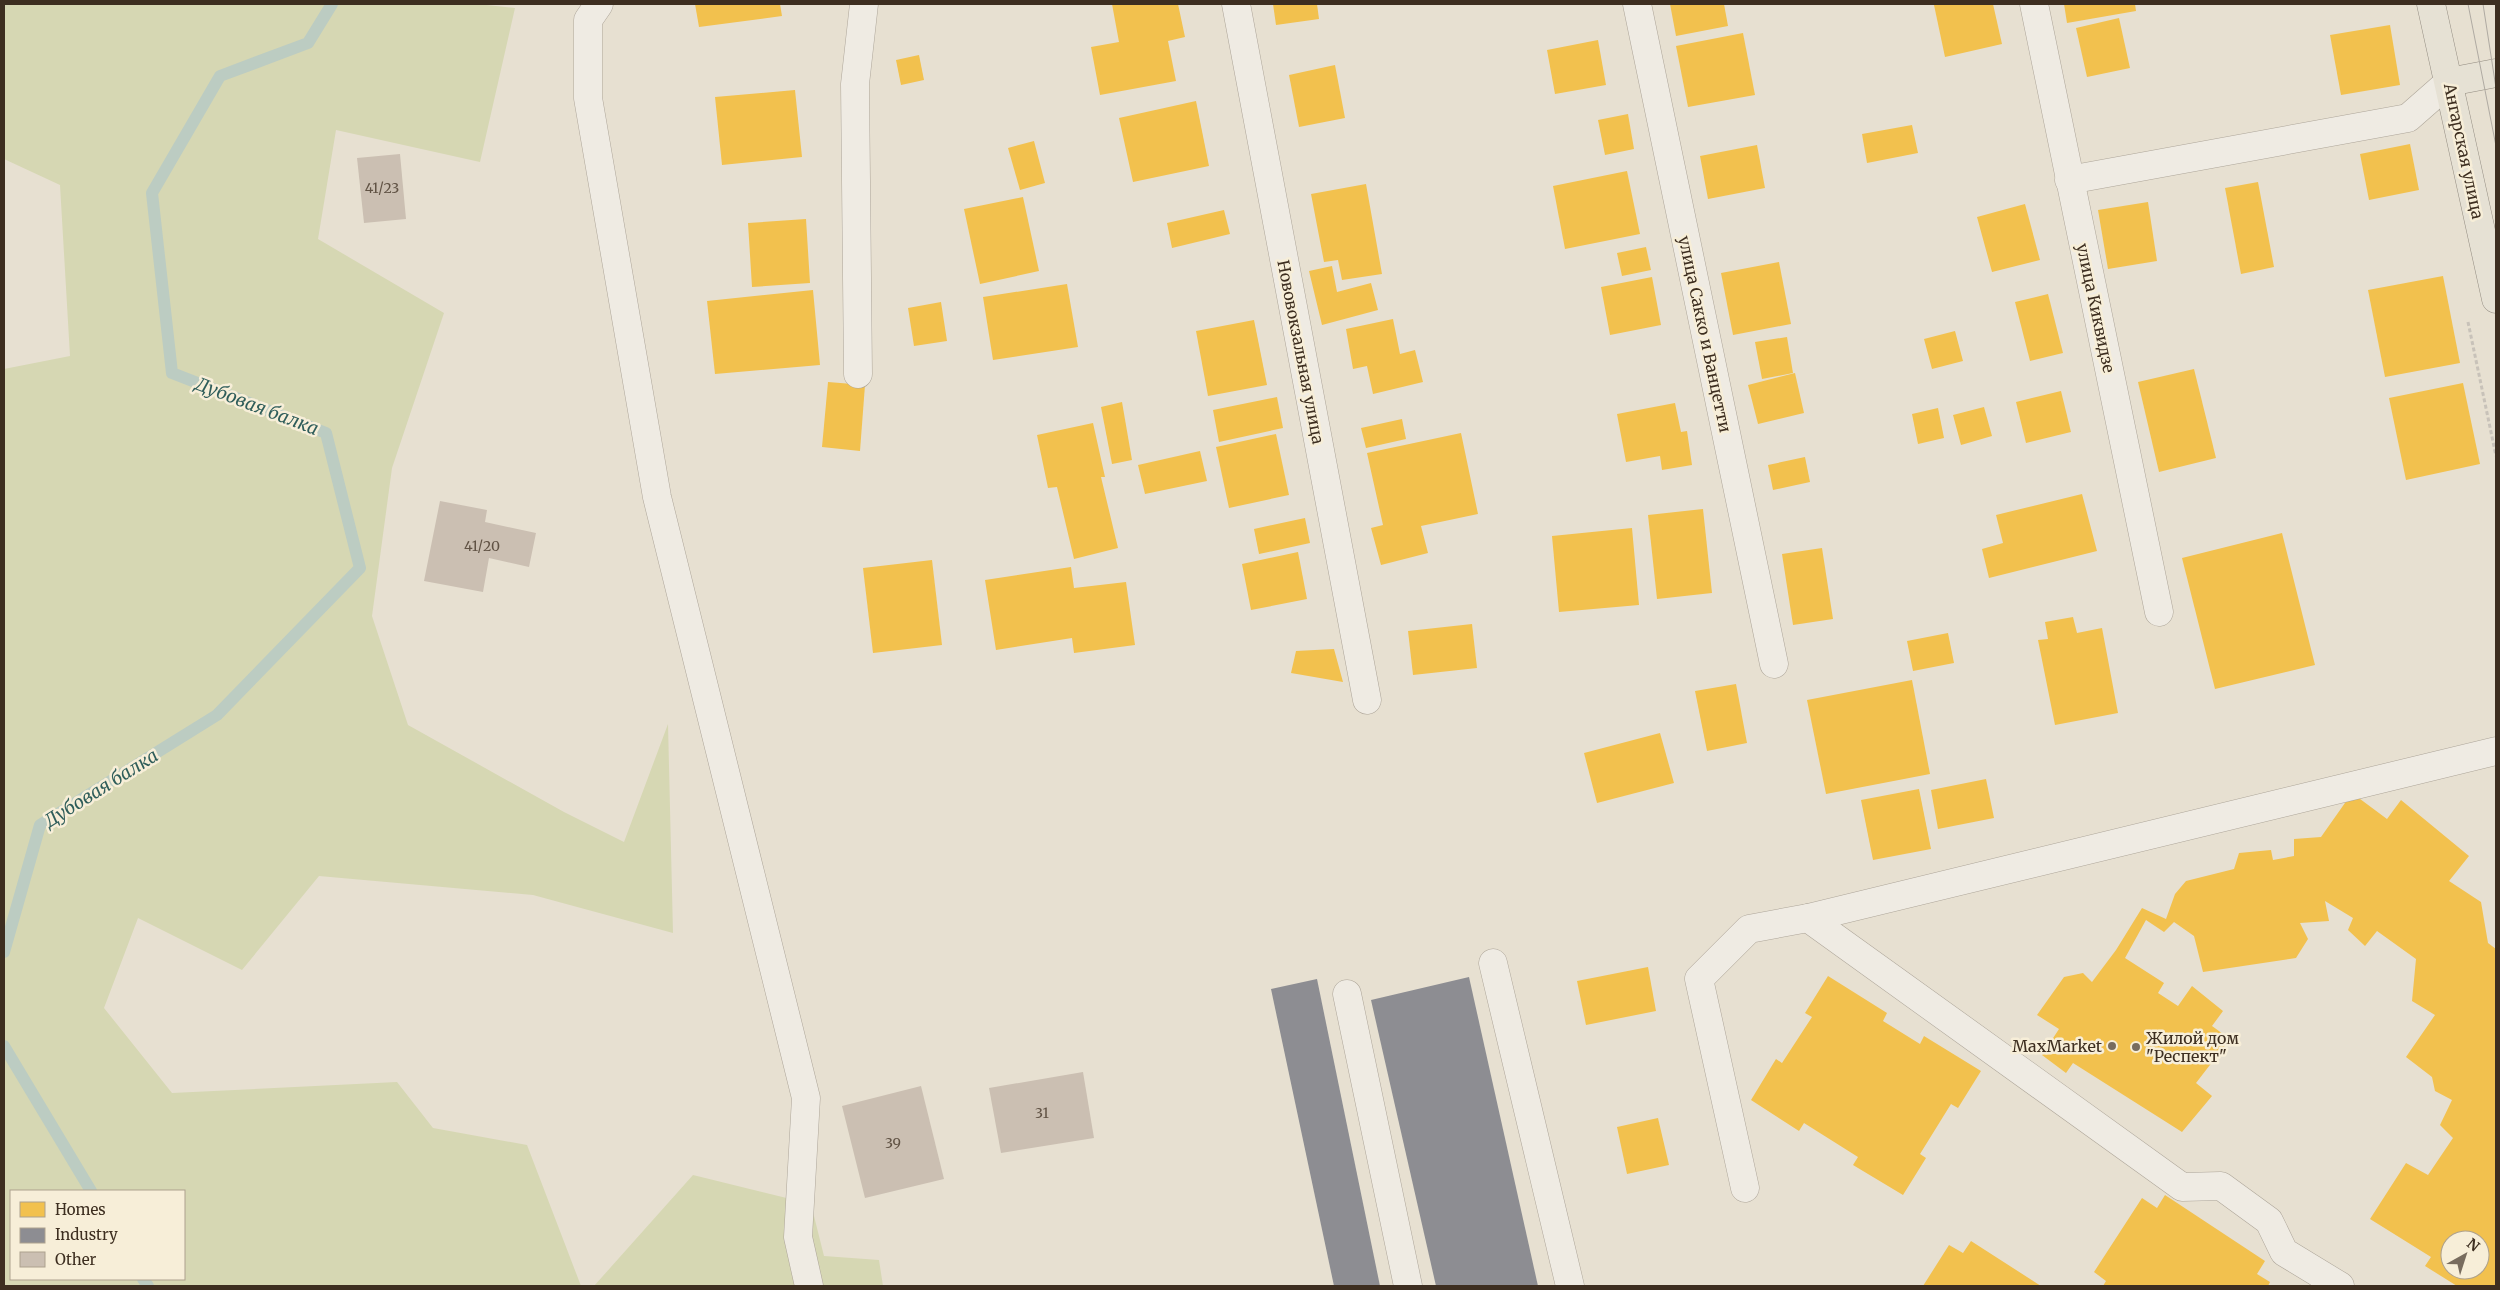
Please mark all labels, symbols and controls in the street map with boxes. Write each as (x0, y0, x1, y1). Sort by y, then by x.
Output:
street label: Ангарская улица (2440, 80, 2488, 221)
house number: 41/23 (365, 179, 399, 197)
street label: улица Сакко и Ванцетти (1674, 234, 1736, 434)
street label: улица Киквидзе (2073, 241, 2119, 375)
street label: Нововокзальная улица (1273, 258, 1329, 446)
water label: Дубовая балка (190, 371, 322, 440)
house number: 41/20 (464, 537, 500, 555)
water label: Дубовая балка (38, 744, 162, 833)
place label: Жилой дом "Респект" (2146, 1028, 2239, 1066)
place label: MaxMarket (2012, 1036, 2103, 1056)
marker: MaxMarket (2106, 1040, 2118, 1052)
marker: Жилой дом "Респект" (2130, 1041, 2142, 1053)
house number: 31 (1035, 1104, 1049, 1122)
house number: 39 (885, 1134, 901, 1152)
legend (10, 1190, 185, 1280)
text: Homes (55, 1200, 106, 1219)
text: Industry (55, 1225, 118, 1244)
north arrow (2440, 1230, 2490, 1280)
text: N (2463, 1234, 2483, 1255)
text: Other (55, 1250, 97, 1269)

